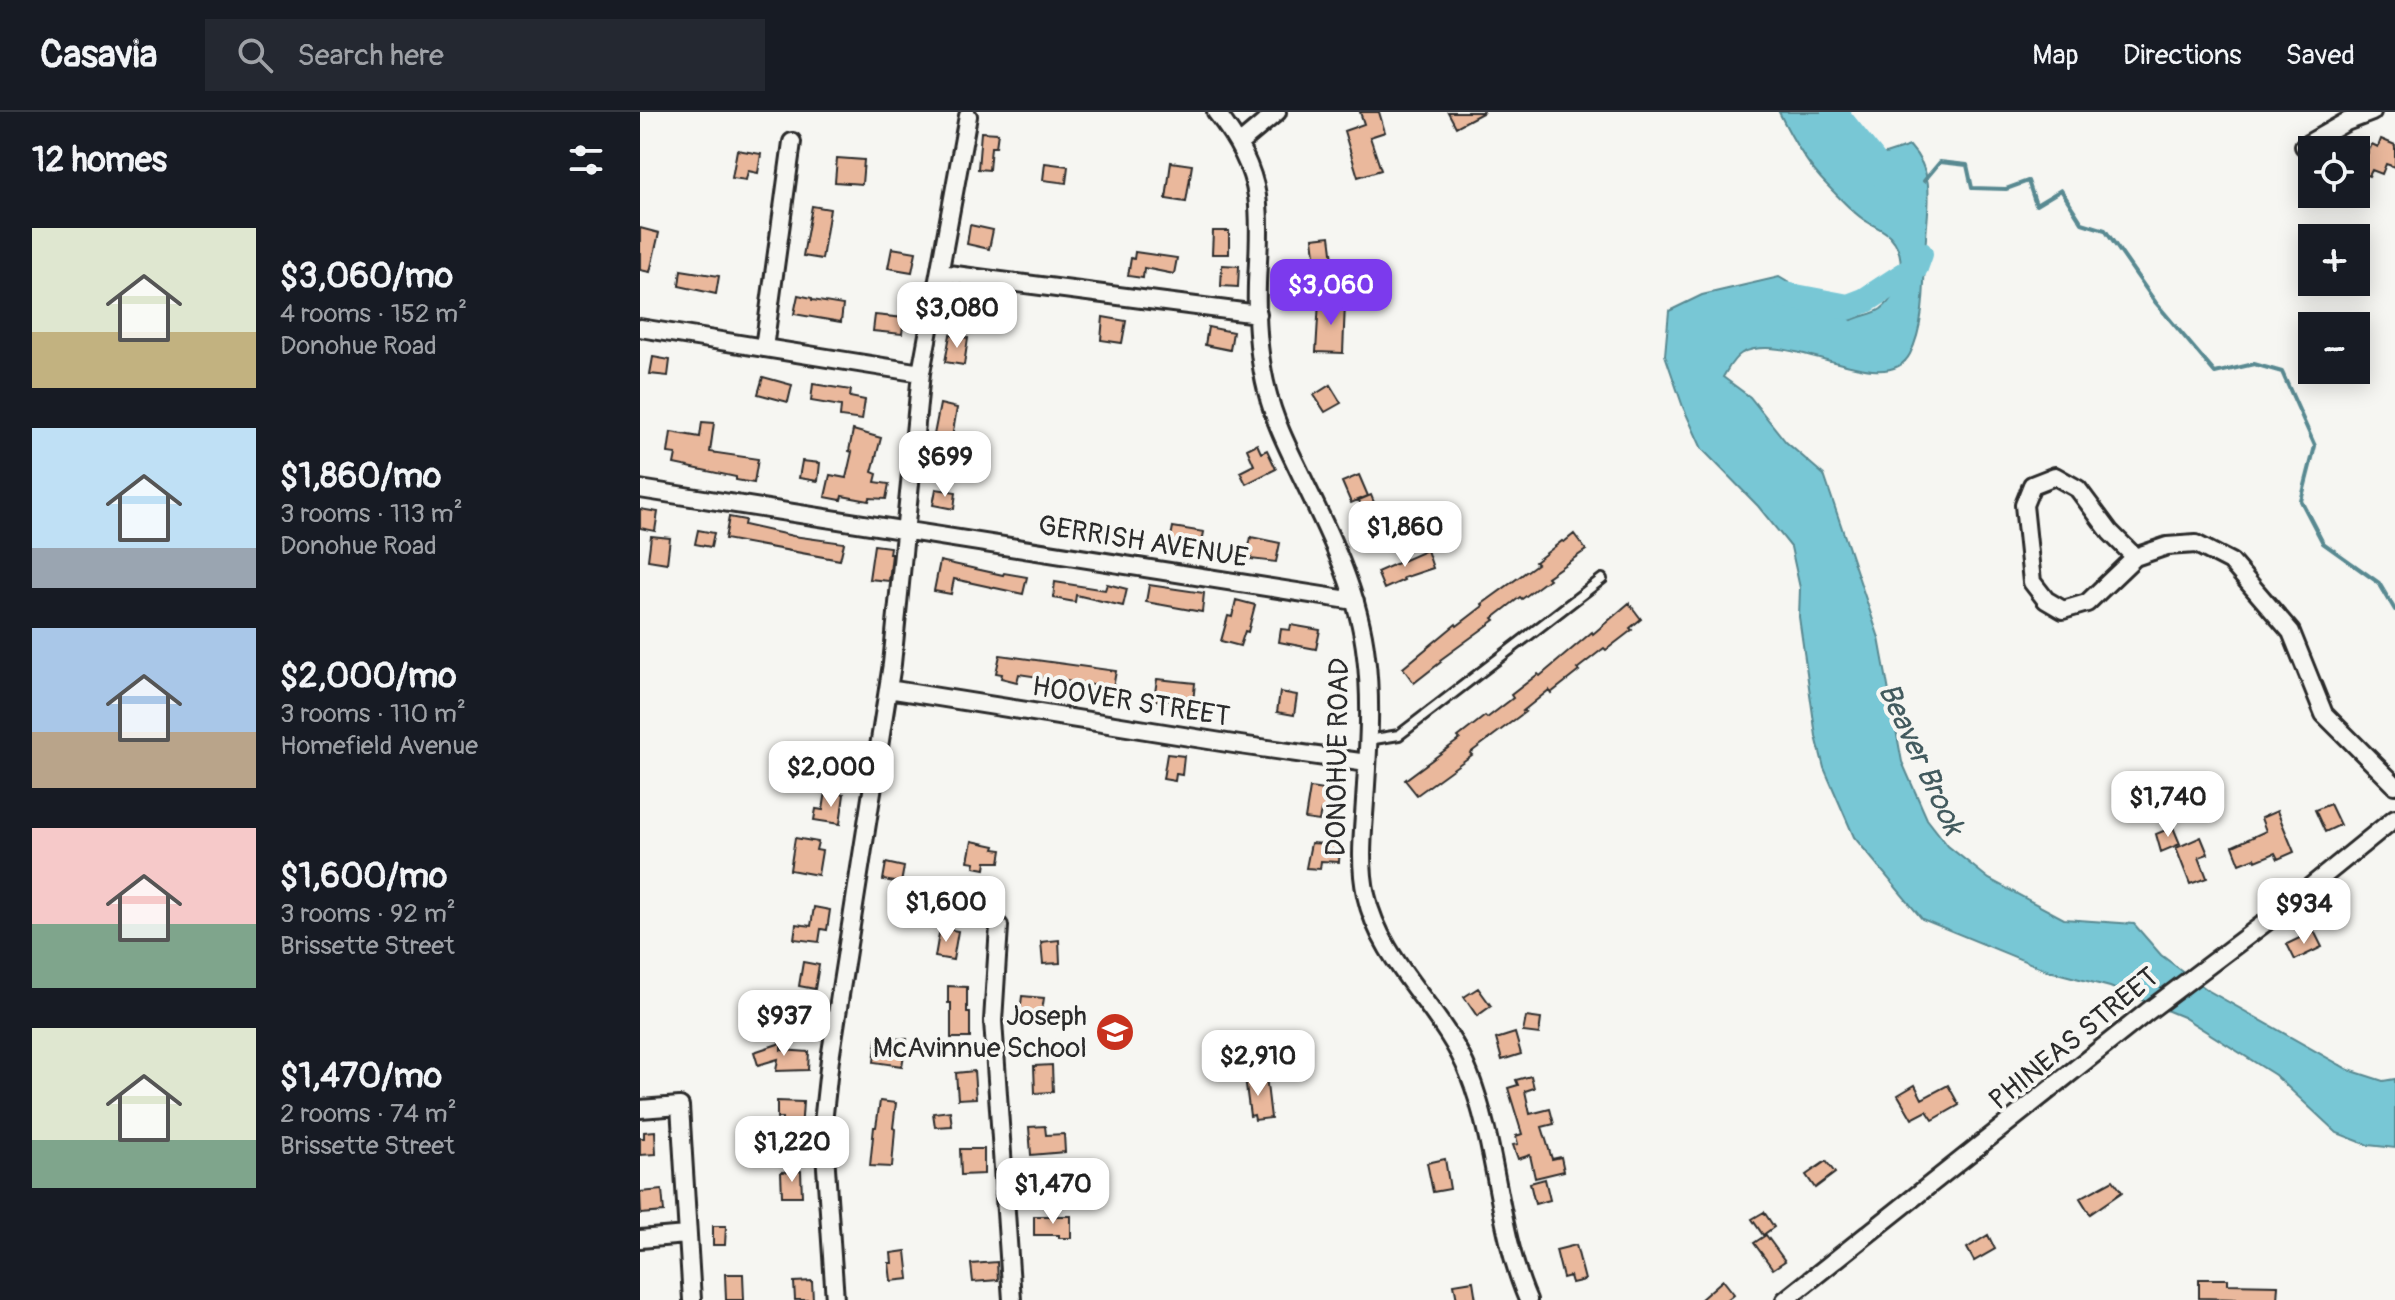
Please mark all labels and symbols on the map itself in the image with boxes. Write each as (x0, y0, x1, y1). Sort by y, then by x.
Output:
pin: $3,060 (1266, 259, 1396, 327)
pin: $3,080 (892, 282, 1022, 350)
pin: $699 (898, 431, 992, 499)
pin: $1,860 (1340, 501, 1470, 569)
street label: GERRISH AVENUE (1036, 508, 1250, 576)
street label: DONOHUE ROAD (1319, 657, 1357, 857)
street label: HOOVER STREET (1030, 669, 1232, 735)
water label: Beaver Brook (1870, 677, 1973, 843)
pin: $2,000 (766, 741, 896, 809)
pin: $1,740 (2103, 771, 2233, 839)
pin: $1,600 (881, 876, 1011, 944)
pin: $934 (2257, 878, 2351, 946)
street label: PHINEAS STREET (1982, 960, 2166, 1118)
pin: $937 (737, 990, 831, 1058)
place label: Joseph McAvinnue School (873, 999, 1087, 1066)
school or university icon: Joseph McAvinnue School (1094, 1011, 1136, 1053)
pin: $2,910 (1193, 1030, 1323, 1098)
pin: $1,220 (727, 1116, 857, 1184)
pin: $1,470 (988, 1158, 1118, 1226)

